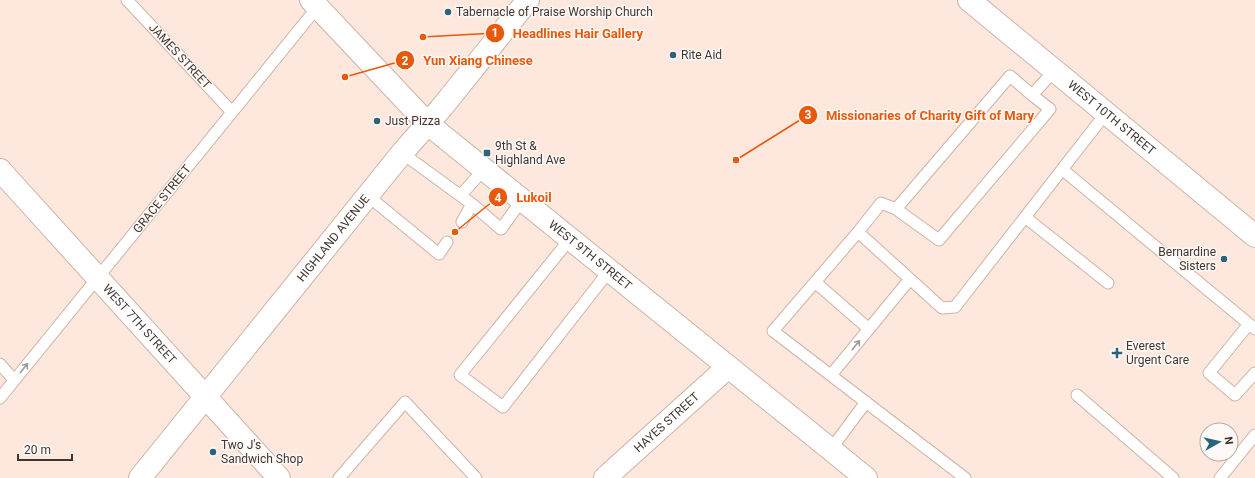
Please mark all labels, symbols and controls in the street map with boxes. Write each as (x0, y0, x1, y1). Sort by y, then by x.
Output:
place label: Tabernacle of Praise Worship Church (456, 5, 653, 19)
marker: Tabernacle of Praise Worship Church (443, 7, 453, 17)
street label: JAMES STREET (146, 20, 214, 92)
callout: Headlines Hair Gallery (485, 21, 651, 46)
text: 1 (492, 26, 498, 40)
text: Headlines Hair Gallery (513, 26, 644, 41)
callout: Yun Xiang Chinese (395, 48, 540, 73)
place label: Rite Aid (681, 48, 722, 62)
marker: Rite Aid (668, 50, 678, 60)
text: Yun Xiang Chinese (423, 53, 533, 68)
text: 2 (402, 54, 409, 68)
street label: WEST 10TH STREET (1065, 78, 1158, 158)
callout: Missionaries of Charity Gift of Mary (798, 103, 1042, 128)
text: 3 (805, 108, 812, 122)
text: Missionaries of Charity Gift of Mary (826, 108, 1035, 123)
place label: Just Pizza (385, 114, 440, 128)
marker: Just Pizza (372, 116, 382, 126)
place label: 9th St & Highland Ave (495, 139, 565, 167)
marker: 9th St & Highland Ave (482, 148, 492, 158)
street label: GRACE STREET (130, 162, 194, 236)
callout: Lukoil (488, 185, 560, 210)
text: Lukoil (516, 190, 552, 205)
text: 4 (495, 191, 502, 205)
street label: HIGHLAND AVENUE (294, 192, 373, 284)
street label: WEST 9TH STREET (546, 217, 634, 293)
place label: Bernardine Sisters (1158, 245, 1216, 273)
marker: Bernardine Sisters (1219, 254, 1229, 264)
street label: WEST 7TH STREET (100, 281, 179, 367)
place label: Everest Urgent Care (1126, 339, 1189, 367)
one-way arrow (851, 340, 860, 351)
marker: Everest Urgent Care (1111, 347, 1123, 359)
one-way arrow (20, 362, 29, 373)
street label: HAYES STREET (631, 389, 702, 455)
north arrow (1199, 422, 1239, 462)
scale bar (18, 436, 72, 462)
text: N (1221, 436, 1235, 446)
place label: Two J's Sandwich Shop (221, 438, 303, 466)
text: 20 m (24, 443, 51, 457)
marker: Two J's Sandwich Shop (208, 447, 218, 457)

